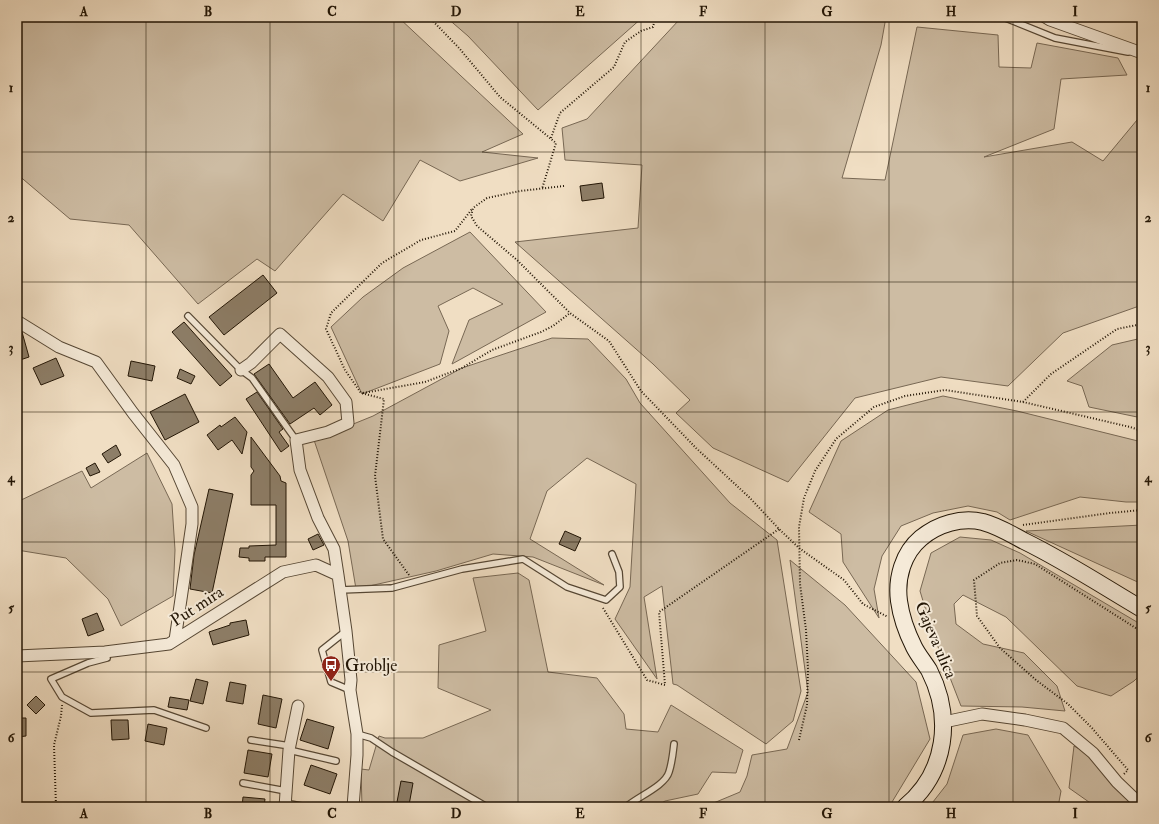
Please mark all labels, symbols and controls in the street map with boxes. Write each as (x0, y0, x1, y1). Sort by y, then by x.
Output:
text: A (79, 4, 89, 20)
text: B (204, 4, 212, 20)
text: C (327, 4, 337, 20)
text: D (451, 4, 462, 20)
text: E (575, 4, 585, 20)
text: F (699, 4, 708, 20)
text: G (822, 4, 833, 20)
text: H (946, 4, 957, 20)
text: I (1072, 4, 1078, 20)
text: 1 (9, 80, 14, 96)
text: 1 (1146, 80, 1151, 96)
text: 2 (8, 210, 15, 226)
text: 2 (1145, 210, 1152, 226)
text: 3 (9, 340, 14, 356)
text: 3 (1146, 340, 1151, 356)
text: 4 (6, 470, 15, 486)
text: 4 (1143, 470, 1152, 486)
street label: Put mira (167, 581, 228, 631)
street label: Gajeva ulica (910, 598, 962, 683)
text: 5 (8, 600, 14, 616)
text: 5 (1145, 600, 1151, 616)
bus stop icon: Groblje (320, 654, 342, 682)
place label: Groblje (345, 655, 397, 676)
text: 6 (8, 730, 16, 746)
text: 6 (1145, 730, 1153, 746)
text: A (79, 806, 89, 822)
text: B (204, 806, 212, 822)
text: C (327, 806, 337, 822)
text: D (451, 806, 462, 822)
text: E (575, 806, 585, 822)
text: F (699, 806, 708, 822)
text: G (822, 806, 833, 822)
text: H (946, 806, 957, 822)
text: I (1072, 806, 1078, 822)

